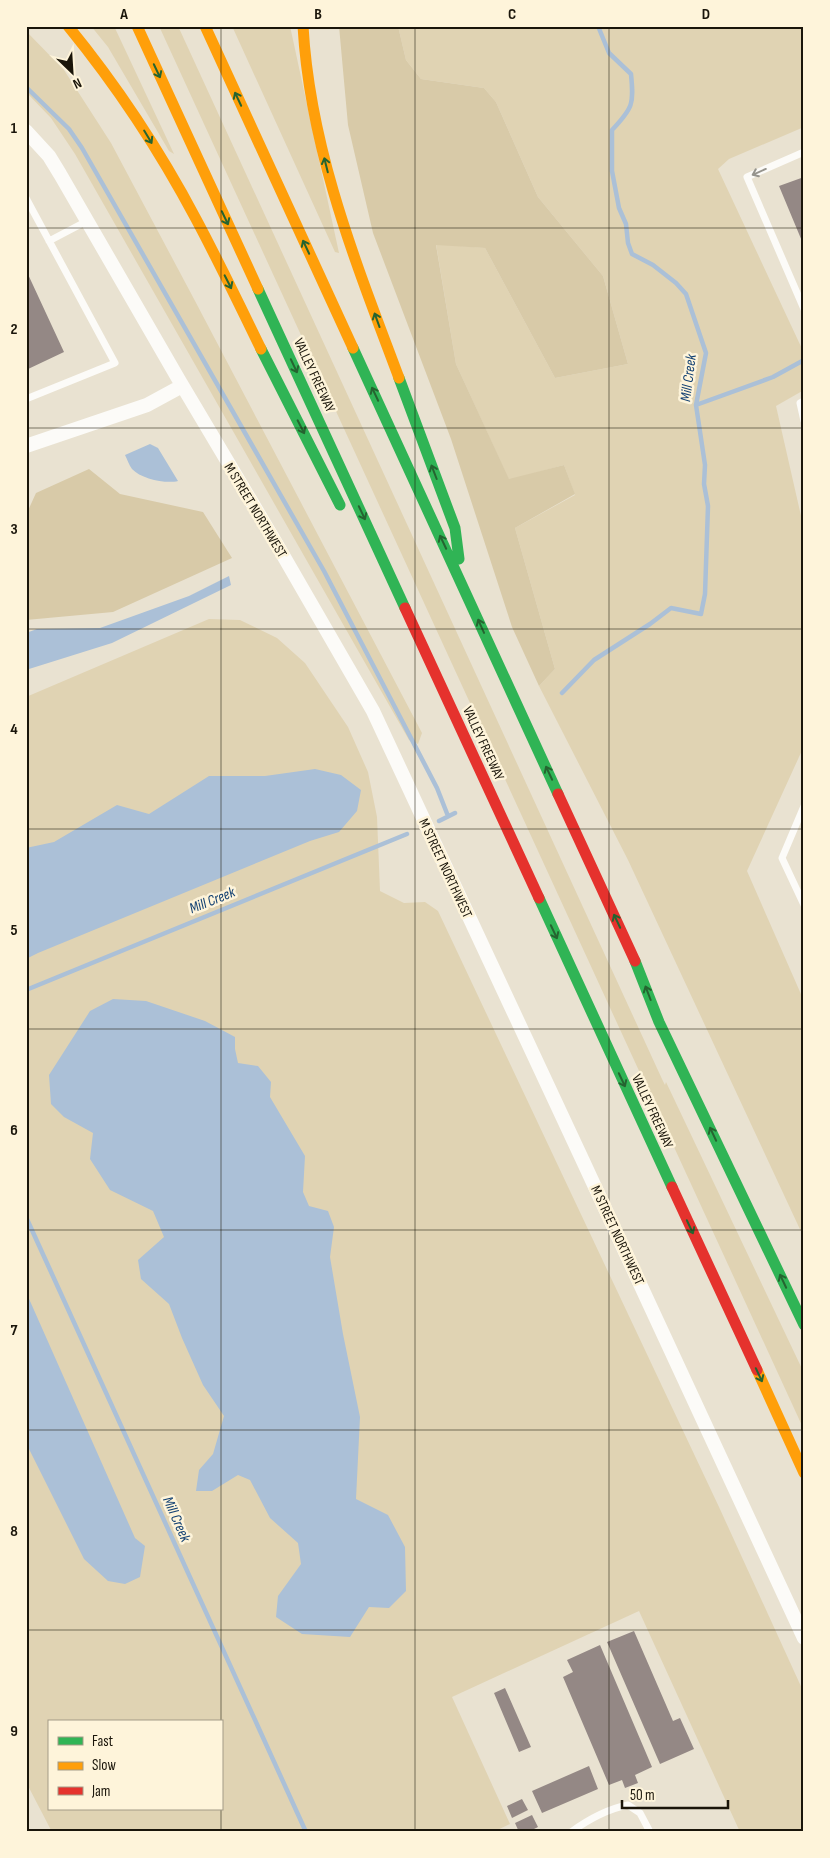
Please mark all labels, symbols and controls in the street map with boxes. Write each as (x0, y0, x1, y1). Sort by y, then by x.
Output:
text: A (119, 5, 128, 24)
text: B (314, 5, 322, 24)
text: C (508, 5, 516, 24)
text: D (702, 5, 710, 24)
north arrow (48, 48, 98, 98)
one-way arrow (153, 63, 163, 78)
text: N (70, 74, 84, 93)
one-way arrow (233, 92, 242, 107)
text: 1 (11, 119, 18, 138)
one-way arrow (143, 129, 153, 143)
one-way arrow (321, 158, 330, 174)
one-way arrow (752, 167, 767, 177)
one-way arrow (221, 210, 231, 225)
one-way arrow (301, 240, 311, 255)
one-way arrow (223, 275, 233, 290)
one-way arrow (372, 312, 381, 328)
text: 2 (10, 320, 18, 339)
street label: VALLEY FREEWAY (290, 336, 339, 415)
water label: Mill Creek (676, 353, 701, 403)
one-way arrow (289, 358, 299, 373)
one-way arrow (369, 387, 379, 402)
one-way arrow (296, 420, 306, 435)
street label: M STREET NORTHWEST (221, 460, 291, 561)
one-way arrow (429, 464, 438, 480)
one-way arrow (357, 505, 367, 520)
text: 3 (10, 520, 18, 539)
one-way arrow (437, 535, 447, 550)
one-way arrow (476, 619, 485, 634)
street label: VALLEY FREEWAY (459, 704, 508, 783)
text: 4 (10, 720, 18, 739)
one-way arrow (544, 766, 553, 781)
street label: M STREET NORTHWEST (415, 816, 476, 921)
water label: Mill Creek (187, 883, 238, 918)
one-way arrow (612, 914, 622, 929)
text: 5 (10, 921, 18, 940)
one-way arrow (550, 924, 559, 939)
one-way arrow (643, 986, 653, 1001)
one-way arrow (618, 1072, 628, 1087)
street label: VALLEY FREEWAY (628, 1072, 677, 1151)
text: 6 (10, 1121, 18, 1140)
one-way arrow (708, 1127, 718, 1142)
street label: M STREET NORTHWEST (587, 1183, 648, 1288)
one-way arrow (686, 1219, 696, 1234)
one-way arrow (778, 1274, 787, 1289)
text: 7 (11, 1321, 18, 1340)
one-way arrow (754, 1367, 764, 1382)
water label: Mill Creek (158, 1494, 195, 1545)
text: 8 (10, 1522, 18, 1541)
legend (48, 1720, 222, 1810)
text: 9 (10, 1722, 18, 1741)
text: Fast (92, 1732, 114, 1751)
text: Slow (92, 1756, 116, 1775)
scale bar (622, 1778, 729, 1810)
text: Jam (91, 1782, 110, 1801)
text: 50 m (630, 1786, 655, 1805)

